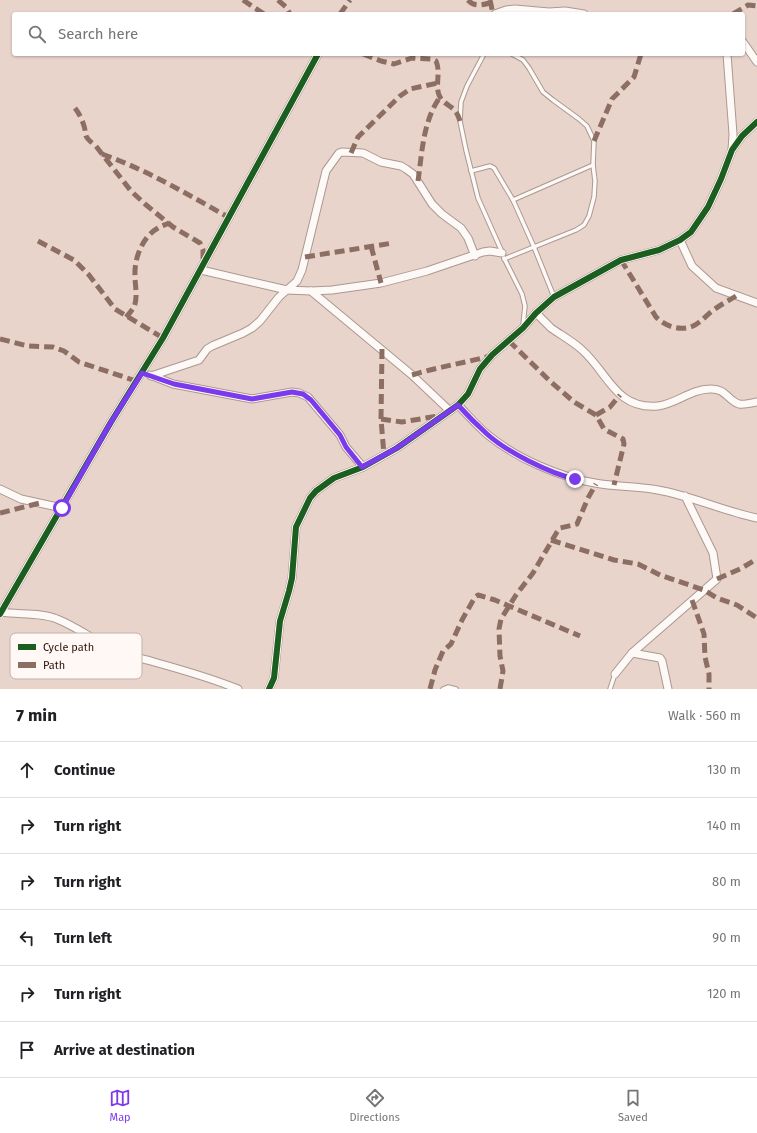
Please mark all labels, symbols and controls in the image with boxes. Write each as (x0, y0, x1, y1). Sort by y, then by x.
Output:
search box (12, 12, 745, 56)
icon: search (26, 23, 48, 45)
text: Search here (58, 25, 138, 43)
route end (566, 470, 584, 488)
route start (53, 499, 71, 517)
legend (10, 633, 142, 679)
text: Cycle path (43, 641, 94, 654)
text: Path (43, 659, 65, 672)
text: 7 min (16, 705, 57, 726)
text: Walk · 560 m (668, 708, 741, 723)
icon: ahead (16, 759, 38, 781)
text: Continue (54, 761, 115, 779)
text: 130 m (707, 762, 741, 777)
icon: right (16, 815, 38, 837)
text: Turn right (54, 817, 121, 835)
text: 140 m (707, 818, 741, 833)
icon: right (16, 871, 38, 893)
text: Turn right (54, 873, 121, 891)
text: 80 m (712, 874, 741, 889)
icon: left (16, 927, 38, 949)
text: Turn left (54, 929, 112, 947)
text: 90 m (712, 930, 741, 945)
icon: right (16, 983, 38, 1005)
text: Turn right (54, 985, 121, 1003)
text: 120 m (707, 986, 741, 1001)
icon: arrive (16, 1039, 38, 1061)
text: Arrive at destination (54, 1041, 195, 1059)
tab: Map (109, 1087, 131, 1124)
tab: Directions (349, 1087, 400, 1124)
tab: Saved (618, 1087, 648, 1124)

